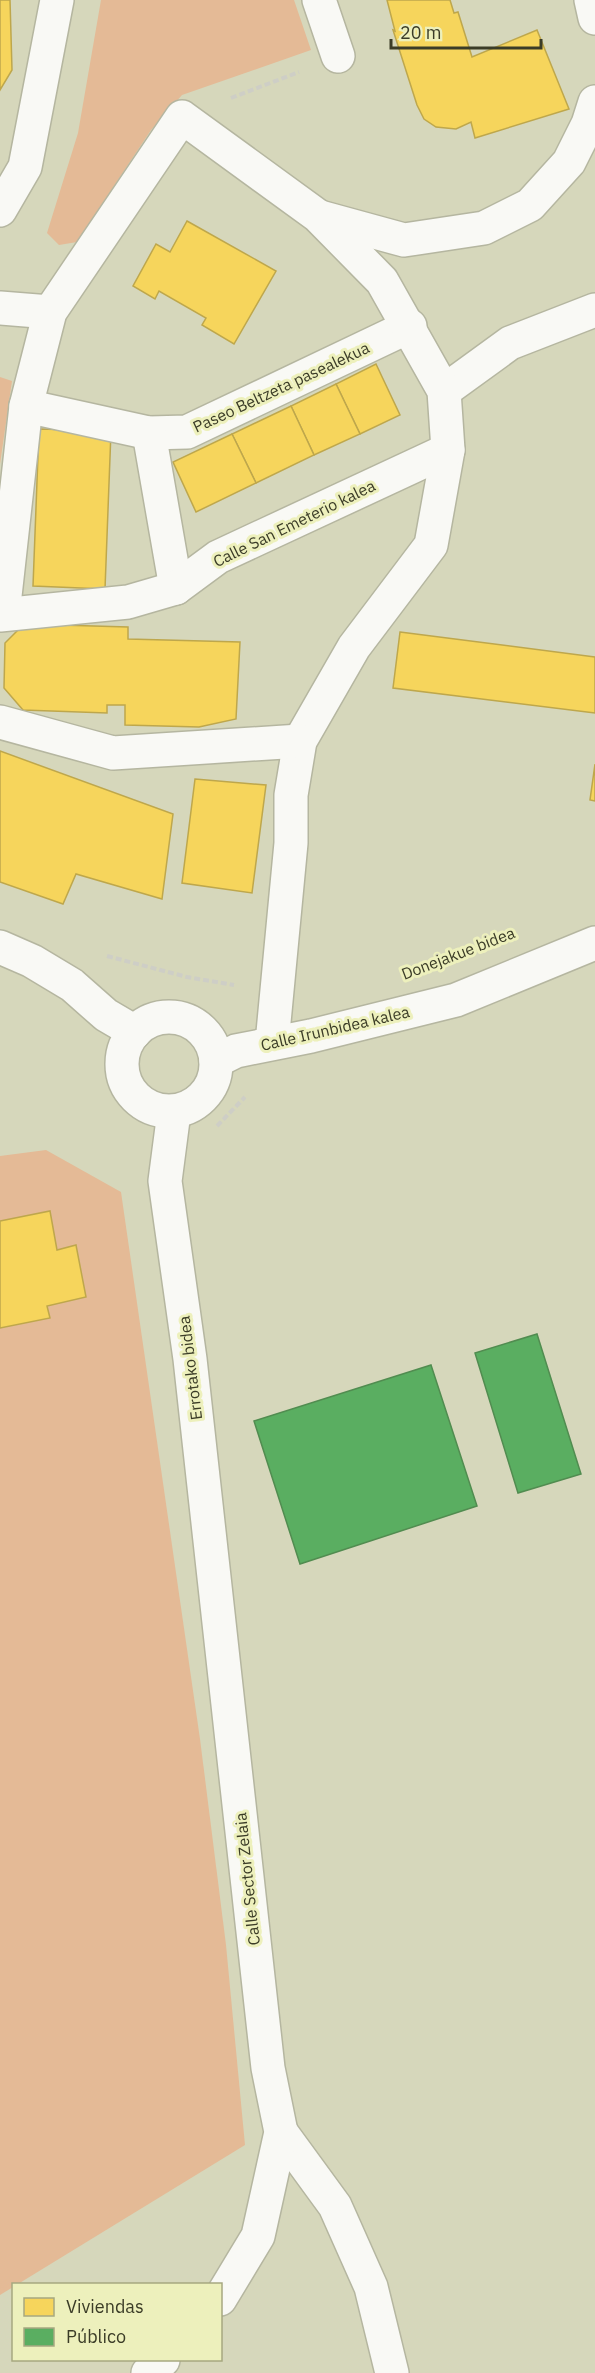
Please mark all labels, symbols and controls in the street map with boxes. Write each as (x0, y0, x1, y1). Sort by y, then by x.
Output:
scale bar (391, 12, 541, 50)
text: 20 m (400, 21, 442, 44)
street label: Paseo Beltzeta pasealekua (190, 337, 373, 437)
street label: Calle San Emeterio kalea (210, 475, 379, 571)
street label: Donejakue bidea (398, 922, 518, 984)
street label: Calle Irunbidea kalea (259, 1001, 412, 1055)
street label: Errotako bidea (174, 1314, 206, 1421)
street label: Calle Sector Zelaia (230, 1811, 264, 1946)
legend (12, 2283, 222, 2361)
text: Viviendas (66, 2295, 144, 2318)
text: Público (66, 2325, 126, 2348)

